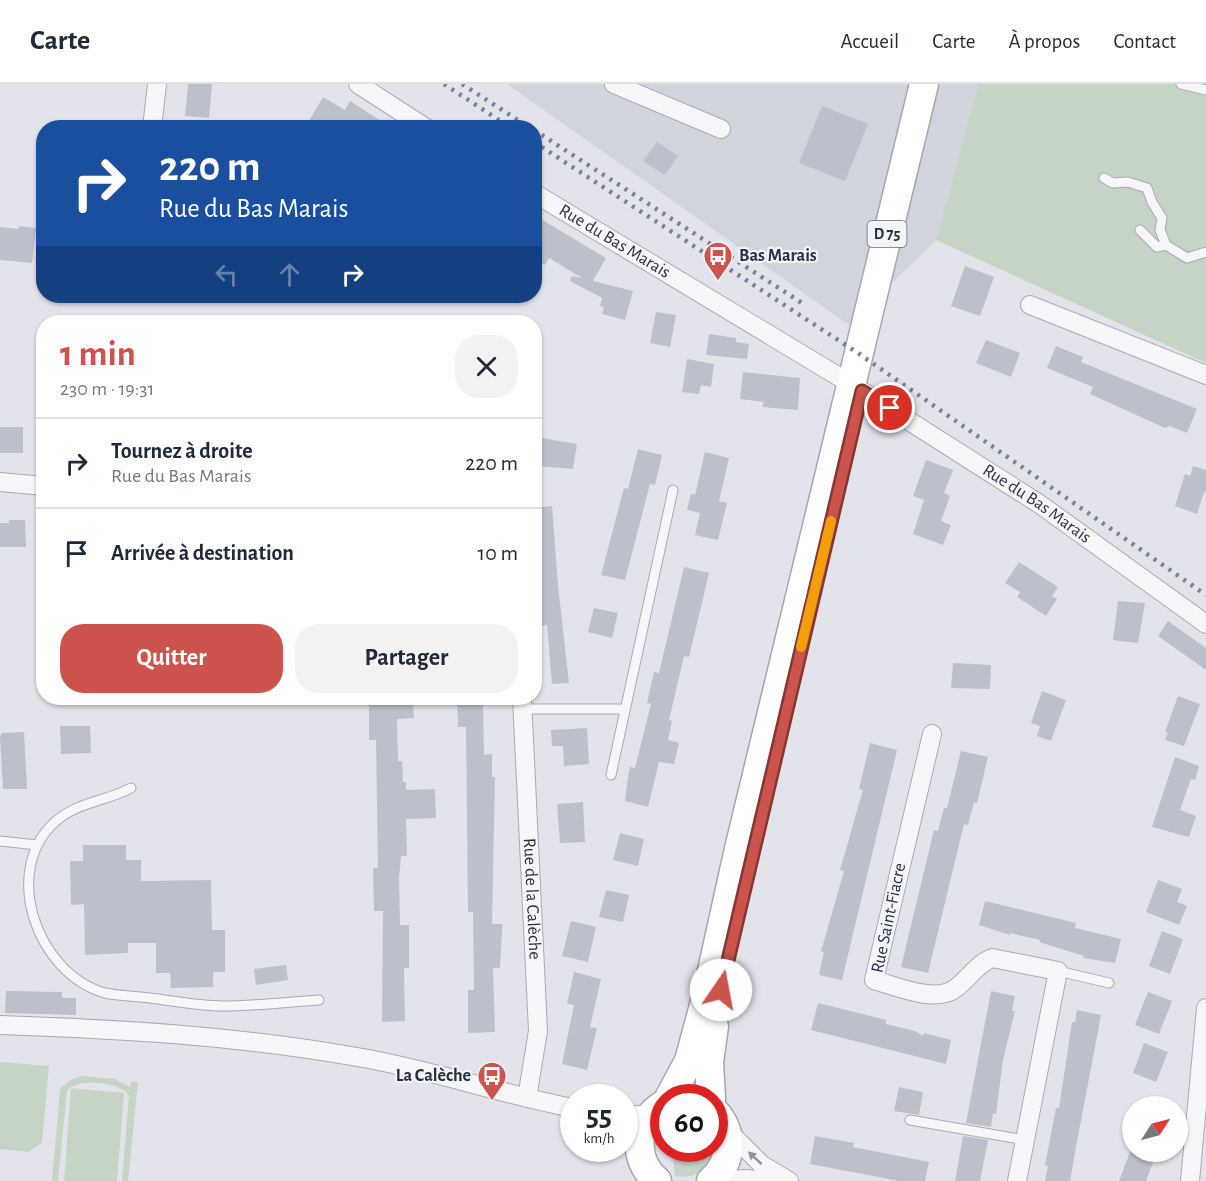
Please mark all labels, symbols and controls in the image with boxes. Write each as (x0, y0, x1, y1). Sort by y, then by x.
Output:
text: Carte (30, 27, 90, 55)
text: Accueil (841, 31, 899, 52)
text: Carte (932, 31, 975, 52)
text: À propos (1008, 31, 1080, 52)
text: Contact (1113, 31, 1176, 52)
icon: right (60, 144, 138, 222)
text: 220 m (159, 146, 261, 188)
text: Rue du Bas Marais (159, 195, 348, 222)
street label: Rue du Bas Marais (556, 201, 673, 282)
road number: D 75 (868, 221, 906, 247)
bus stop icon: Bas Marais (702, 240, 734, 282)
place label: Bas Marais (739, 247, 817, 265)
icon: left (210, 258, 243, 291)
icon: ahead (273, 258, 306, 291)
icon: right (336, 258, 369, 291)
button: close (455, 335, 518, 398)
text: 1 min (60, 336, 136, 372)
text: 230 m · 19:31 (60, 379, 154, 399)
pin (864, 382, 915, 433)
icon: arrive (873, 391, 906, 424)
text: Tournez à droite (111, 440, 253, 462)
icon: right (60, 447, 93, 480)
text: 220 m (465, 452, 518, 474)
street label: Rue du Bas Marais (979, 461, 1094, 547)
text: Rue du Bas Marais (111, 466, 251, 486)
icon: arrive (60, 537, 93, 570)
text: Arrivée à destination (111, 542, 294, 564)
text: 10 m (478, 542, 518, 564)
button: Quitter (60, 624, 283, 693)
button: Partager (295, 624, 518, 693)
street label: Rue de la Calèche (520, 838, 544, 960)
street label: Rue Saint-Fiacre (869, 861, 909, 975)
position arrow (689, 958, 753, 1022)
bus stop icon: La Calèche (476, 1060, 508, 1102)
place label: La Calèche (396, 1067, 471, 1085)
speed limit sign: 60 (650, 1084, 728, 1162)
north arrow (1122, 1096, 1188, 1162)
map controls (1122, 1096, 1188, 1162)
text: 55 (586, 1101, 612, 1131)
text: km/h (584, 1131, 614, 1146)
one-way arrow (748, 1152, 763, 1165)

